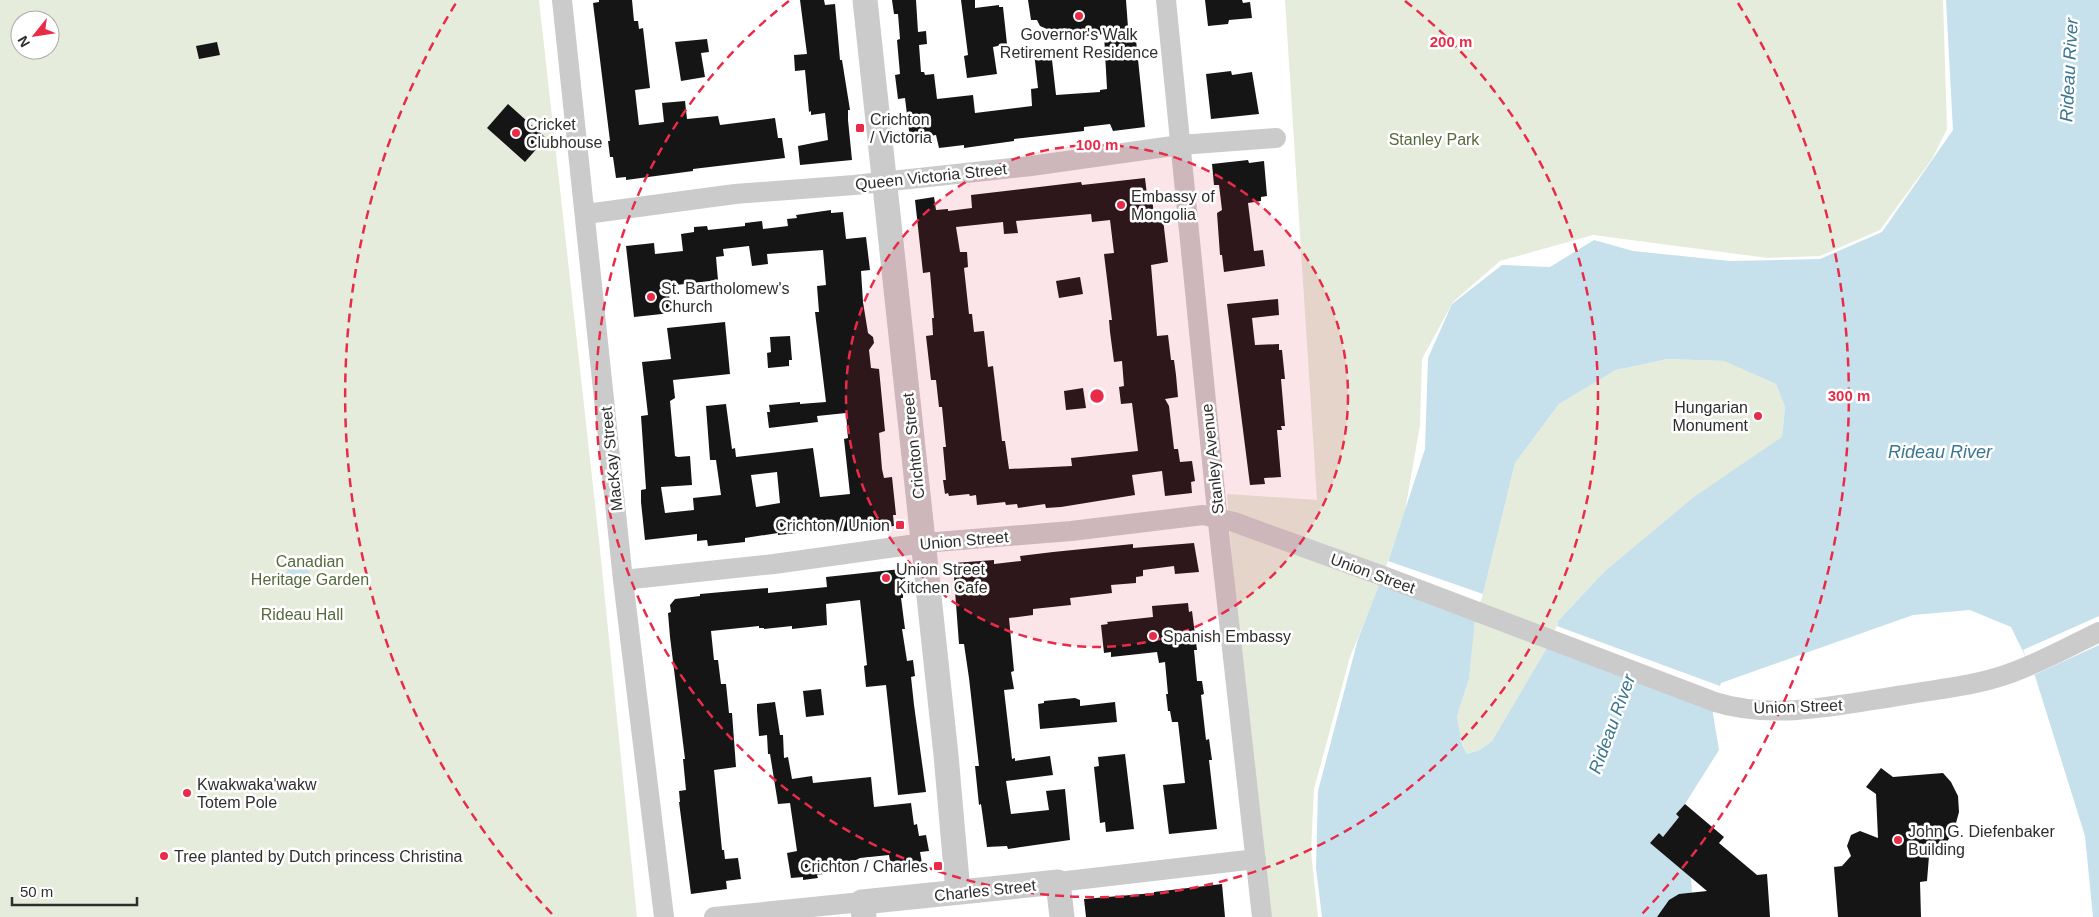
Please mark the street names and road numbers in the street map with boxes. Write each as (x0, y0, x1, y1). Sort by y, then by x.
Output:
street label: Queen Victoria Street (854, 160, 1008, 193)
street label: Crichton Street (899, 391, 928, 500)
street label: Stanley Avenue (1198, 403, 1227, 515)
street label: MacKay Street (598, 405, 625, 512)
street label: Union Street (919, 528, 1010, 553)
street label: Union Street (1328, 550, 1418, 597)
street label: Union Street (1753, 696, 1843, 717)
street label: Charles Street (933, 877, 1037, 904)

